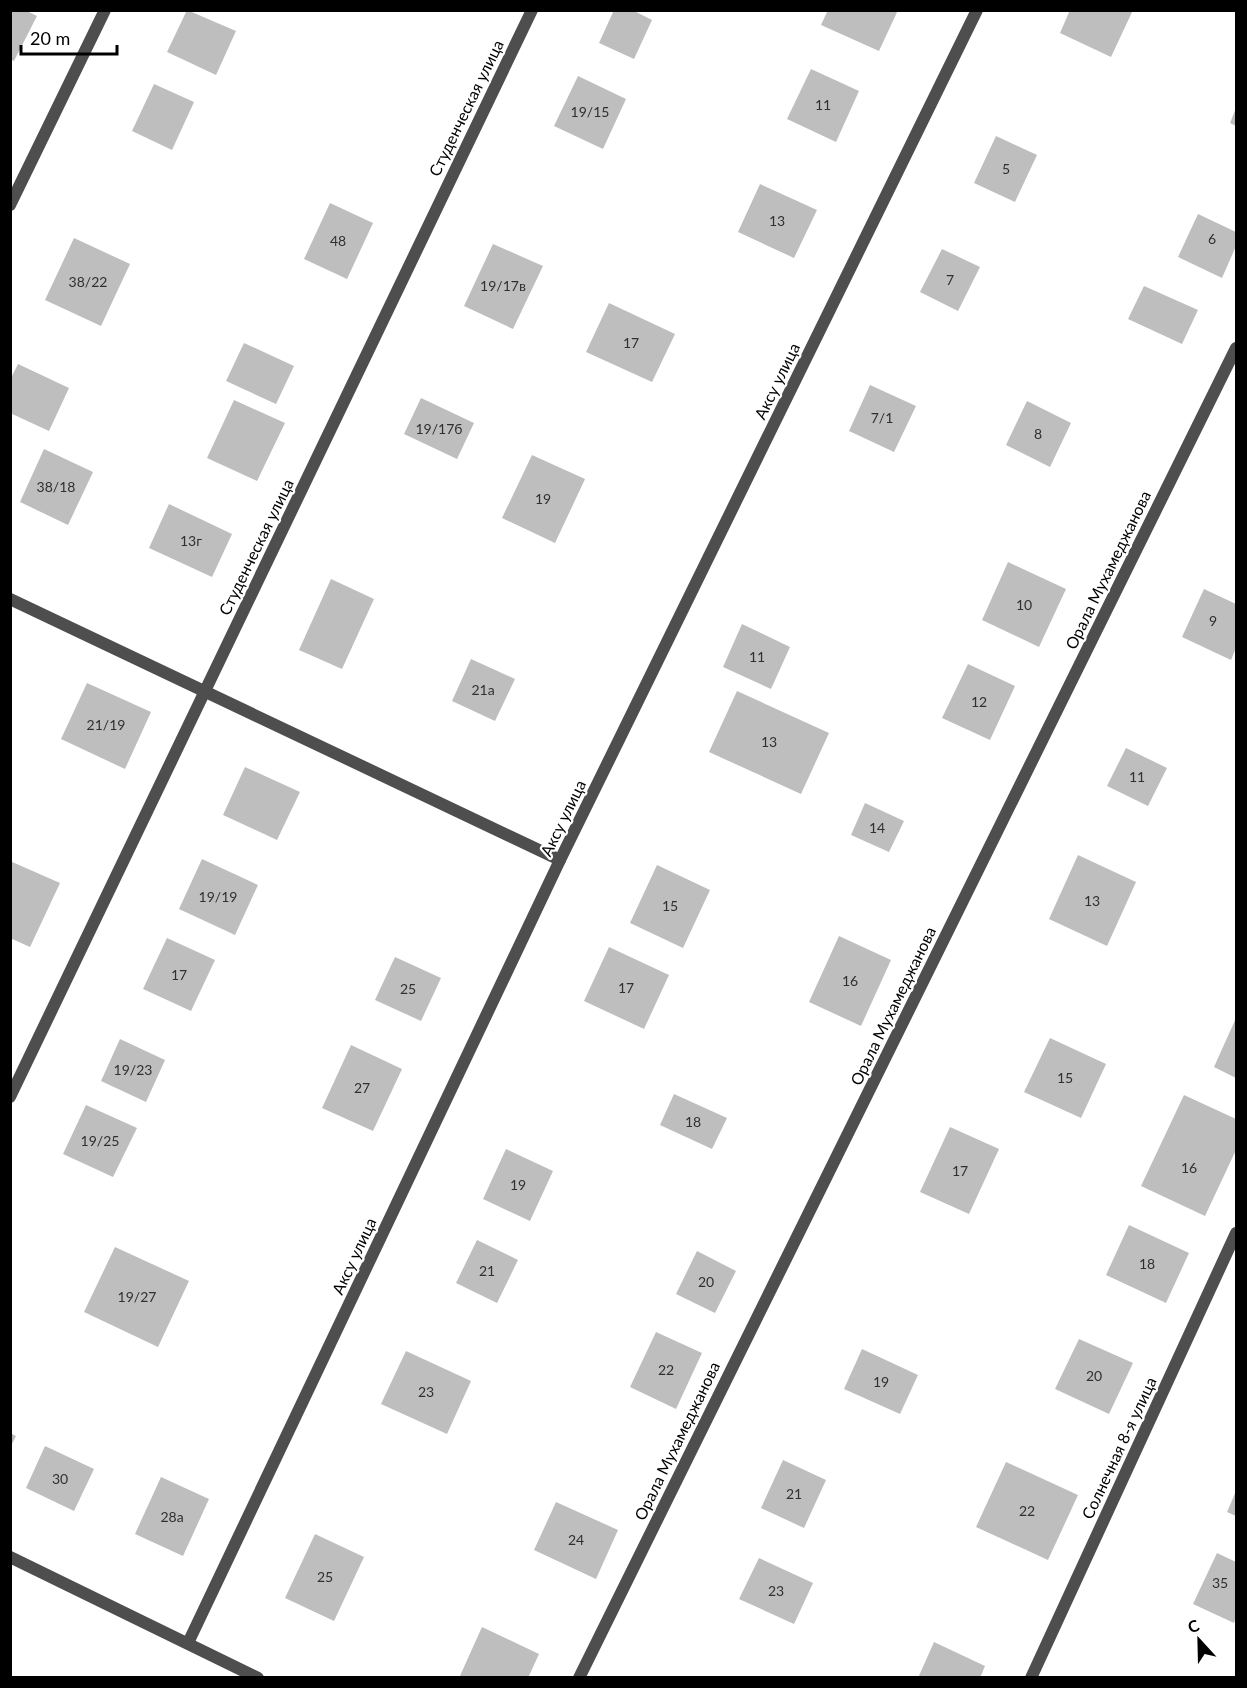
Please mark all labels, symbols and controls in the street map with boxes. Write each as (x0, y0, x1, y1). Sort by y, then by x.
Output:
scale bar (21, 18, 117, 56)
text: 20 m (30, 27, 70, 49)
street label: Студенческая улица (424, 36, 507, 179)
house number: 11 (815, 96, 831, 113)
house number: 19/15 (571, 103, 609, 120)
house number: 5 (1002, 160, 1010, 177)
house number: 13 (769, 212, 785, 229)
house number: 6 (1208, 230, 1216, 247)
house number: 48 (330, 232, 346, 249)
house number: 7 (946, 271, 954, 288)
house number: 38/22 (69, 273, 107, 290)
house number: 19/17в (480, 277, 526, 294)
house number: 17 (623, 334, 639, 351)
street label: Аксу улица (750, 340, 803, 422)
house number: 7/1 (871, 409, 893, 426)
house number: 19/17б (416, 420, 463, 437)
house number: 8 (1034, 425, 1042, 442)
street label: Студенческая улица (214, 475, 297, 618)
house number: 38/18 (37, 478, 75, 495)
street label: Орала Мухамеджанова (1061, 487, 1154, 652)
house number: 19 (535, 490, 551, 507)
house number: 13г (180, 532, 202, 549)
house number: 10 (1016, 596, 1032, 613)
house number: 9 (1209, 612, 1217, 629)
house number: 11 (749, 648, 765, 665)
house number: 21а (471, 681, 495, 698)
house number: 12 (971, 693, 987, 710)
house number: 21/19 (87, 716, 125, 733)
house number: 13 (761, 733, 777, 750)
house number: 11 (1129, 768, 1145, 785)
street label: Аксу улица (536, 777, 589, 859)
house number: 14 (869, 819, 885, 836)
house number: 19/19 (199, 888, 237, 905)
house number: 13 (1084, 892, 1100, 909)
house number: 15 (662, 897, 678, 914)
street label: Орала Мухамеджанова (846, 923, 939, 1088)
house number: 17 (171, 966, 187, 983)
house number: 16 (842, 972, 858, 989)
house number: 17 (618, 979, 634, 996)
house number: 25 (400, 980, 416, 997)
house number: 19/23 (114, 1061, 152, 1078)
house number: 15 (1057, 1069, 1073, 1086)
house number: 27 (354, 1079, 370, 1096)
house number: 18 (685, 1113, 701, 1130)
house number: 19/25 (81, 1132, 119, 1149)
house number: 16 (1181, 1159, 1197, 1176)
house number: 17 (952, 1162, 968, 1179)
house number: 19 (510, 1176, 526, 1193)
street label: Аксу улица (328, 1214, 380, 1297)
house number: 18 (1139, 1255, 1155, 1272)
house number: 21 (479, 1262, 495, 1279)
house number: 20 (698, 1273, 714, 1290)
house number: 19/27 (118, 1288, 156, 1305)
street label: Орала Мухамеджанова (630, 1358, 723, 1523)
house number: 22 (658, 1361, 674, 1378)
house number: 20 (1086, 1367, 1102, 1384)
house number: 19 (873, 1373, 889, 1390)
street label: Солнечная 8-я улица (1077, 1374, 1160, 1522)
house number: 23 (418, 1383, 434, 1400)
house number: 30 (52, 1470, 68, 1487)
house number: 21 (786, 1485, 802, 1502)
house number: 22 (1019, 1502, 1035, 1519)
house number: 28а (160, 1508, 184, 1525)
house number: 24 (568, 1531, 584, 1548)
house number: 25 (317, 1568, 333, 1585)
house number: 35 (1212, 1574, 1228, 1591)
house number: 23 (768, 1582, 784, 1599)
north arrow (1169, 1610, 1229, 1670)
text: С (1185, 1615, 1202, 1636)

